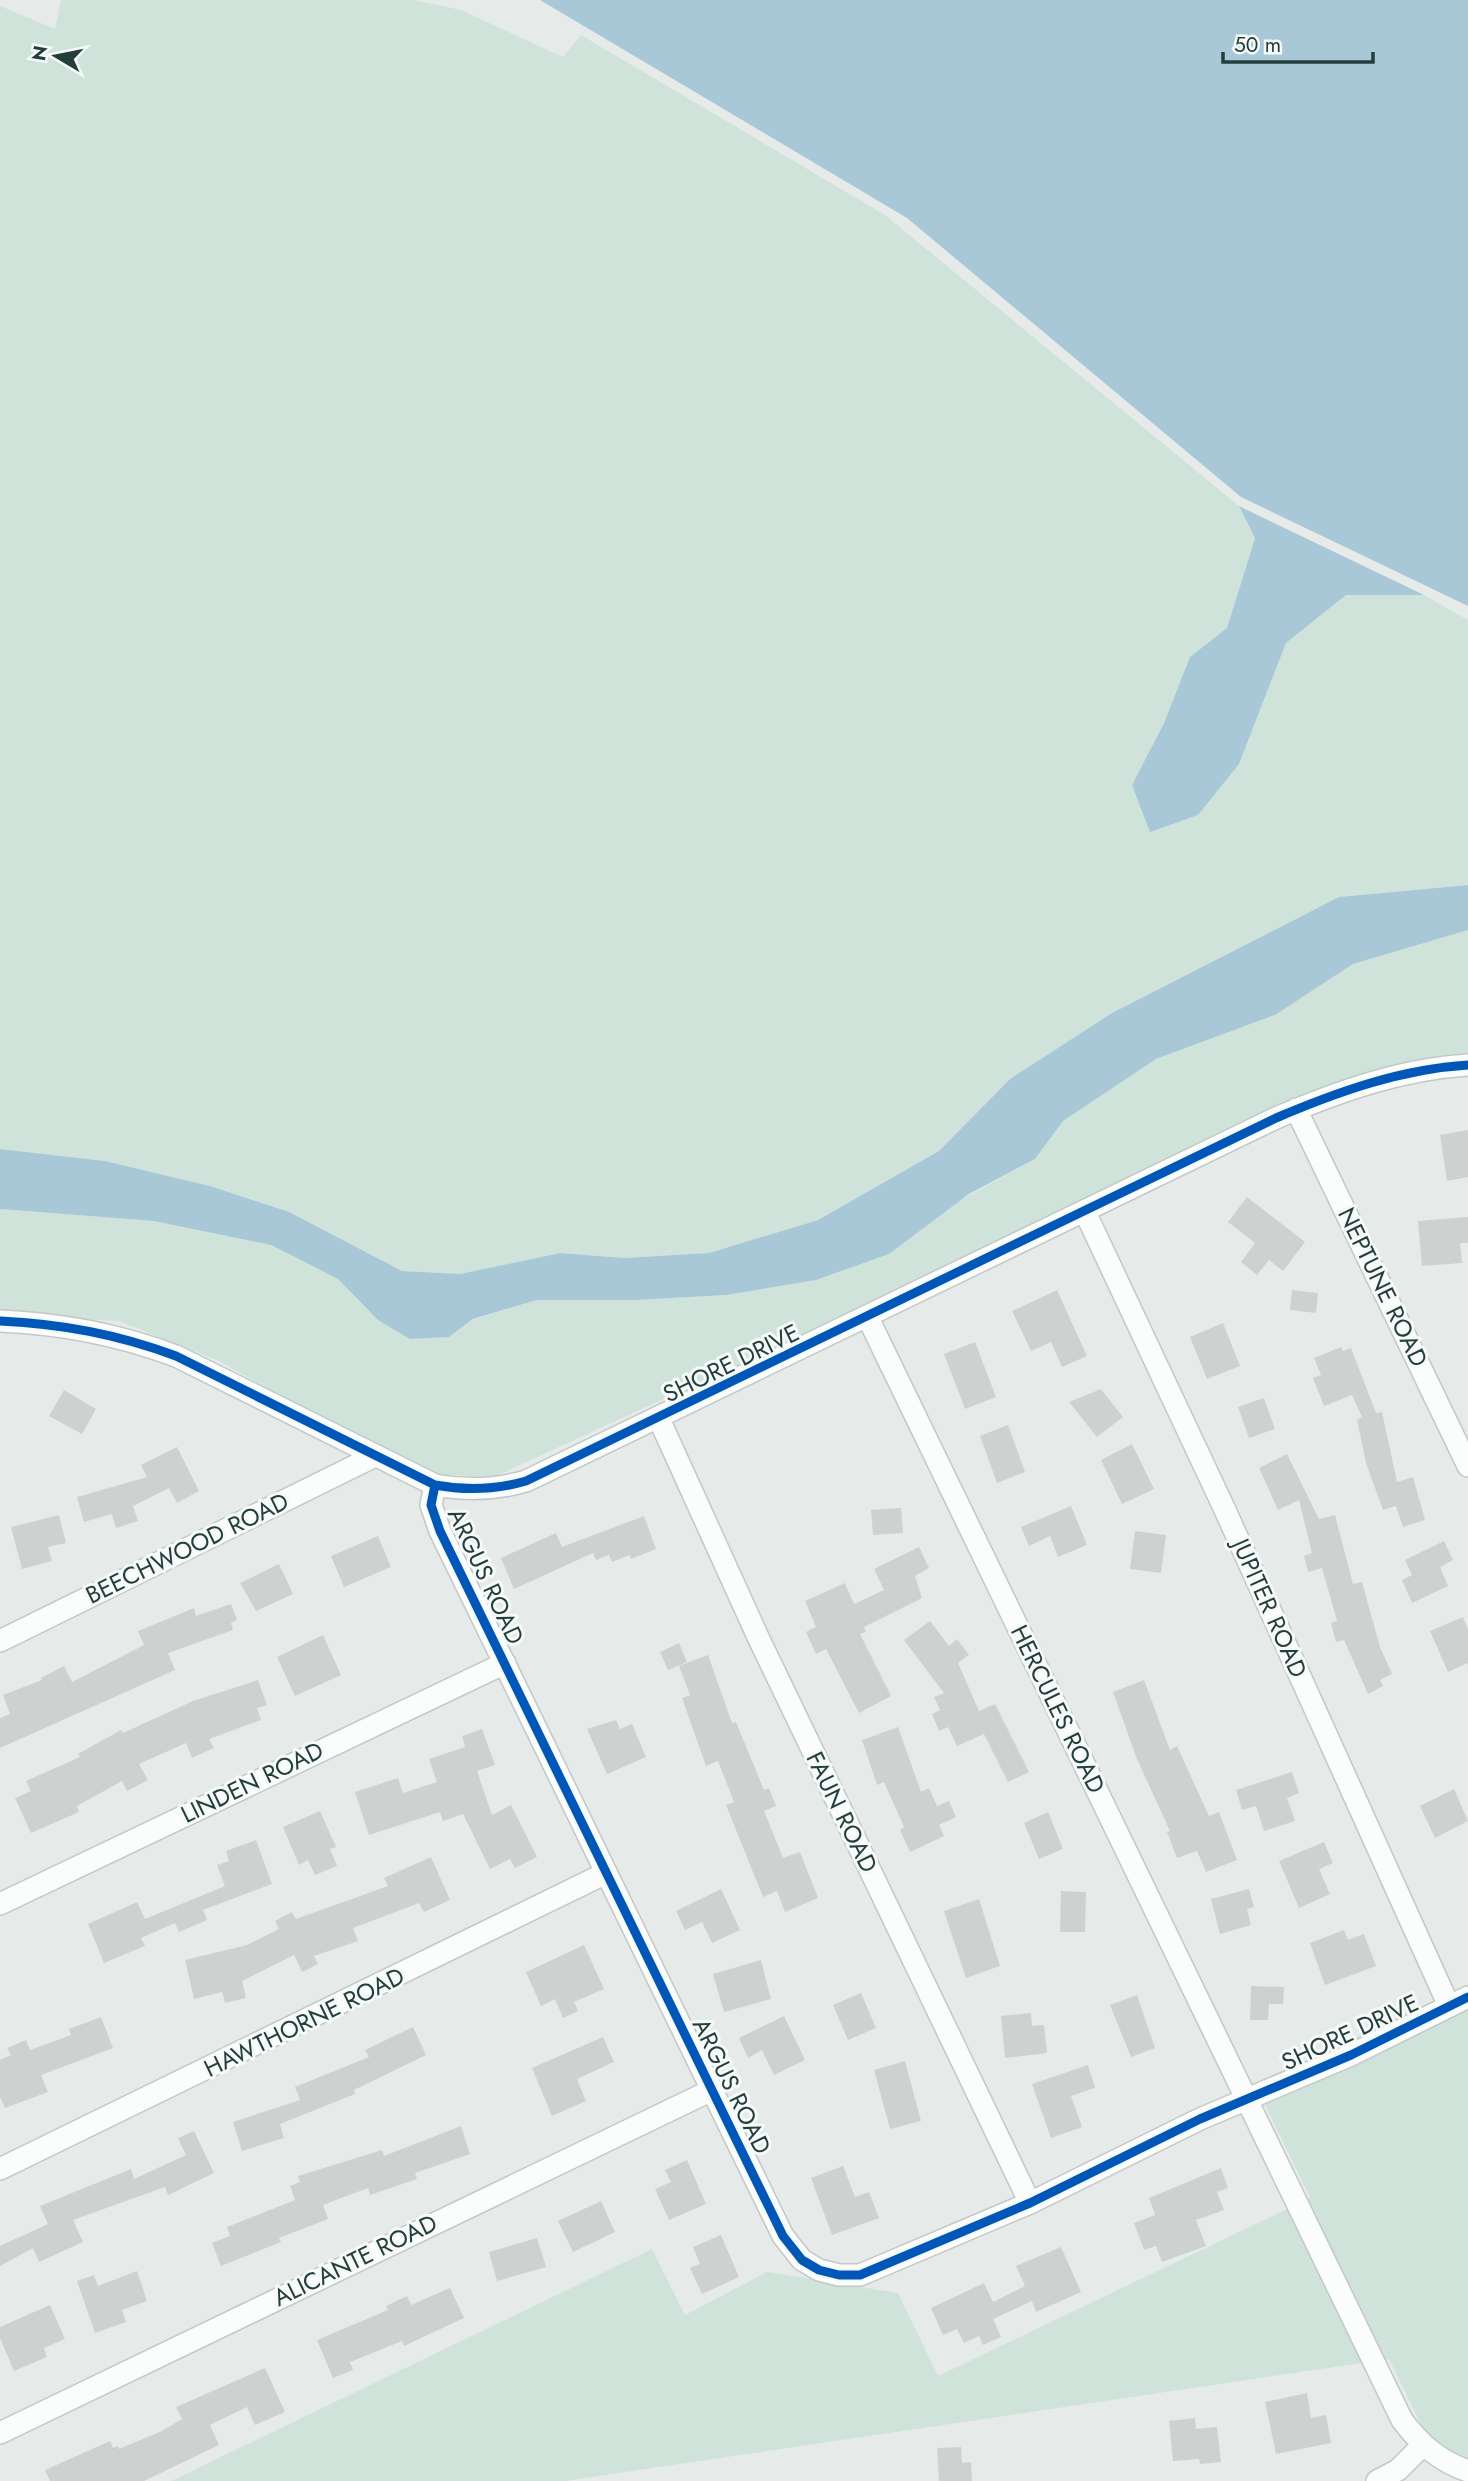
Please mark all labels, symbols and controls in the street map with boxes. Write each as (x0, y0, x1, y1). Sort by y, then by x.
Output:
north arrow (21, 21, 91, 91)
scale bar (1223, 21, 1374, 65)
text: 50 m (1234, 30, 1281, 60)
text: N (25, 43, 54, 63)
street label: NEPTUNE ROAD (1329, 1201, 1437, 1373)
street label: SHORE DRIVE (657, 1315, 805, 1411)
street label: BEECHWOOD ROAD (80, 1484, 294, 1612)
street label: ARGUS ROAD (439, 1502, 533, 1650)
street label: JUPITER ROAD (1223, 1530, 1316, 1683)
street label: HERCULES ROAD (1002, 1619, 1114, 1799)
street label: LINDEN ROAD (175, 1732, 329, 1832)
street label: FAUN ROAD (798, 1746, 886, 1878)
street label: HAWTHORNE ROAD (198, 1958, 410, 2086)
street label: SHORE DRIVE (1276, 1985, 1424, 2079)
street label: ARGUS ROAD (684, 2012, 780, 2160)
street label: ALICANTE ROAD (267, 2205, 443, 2315)

